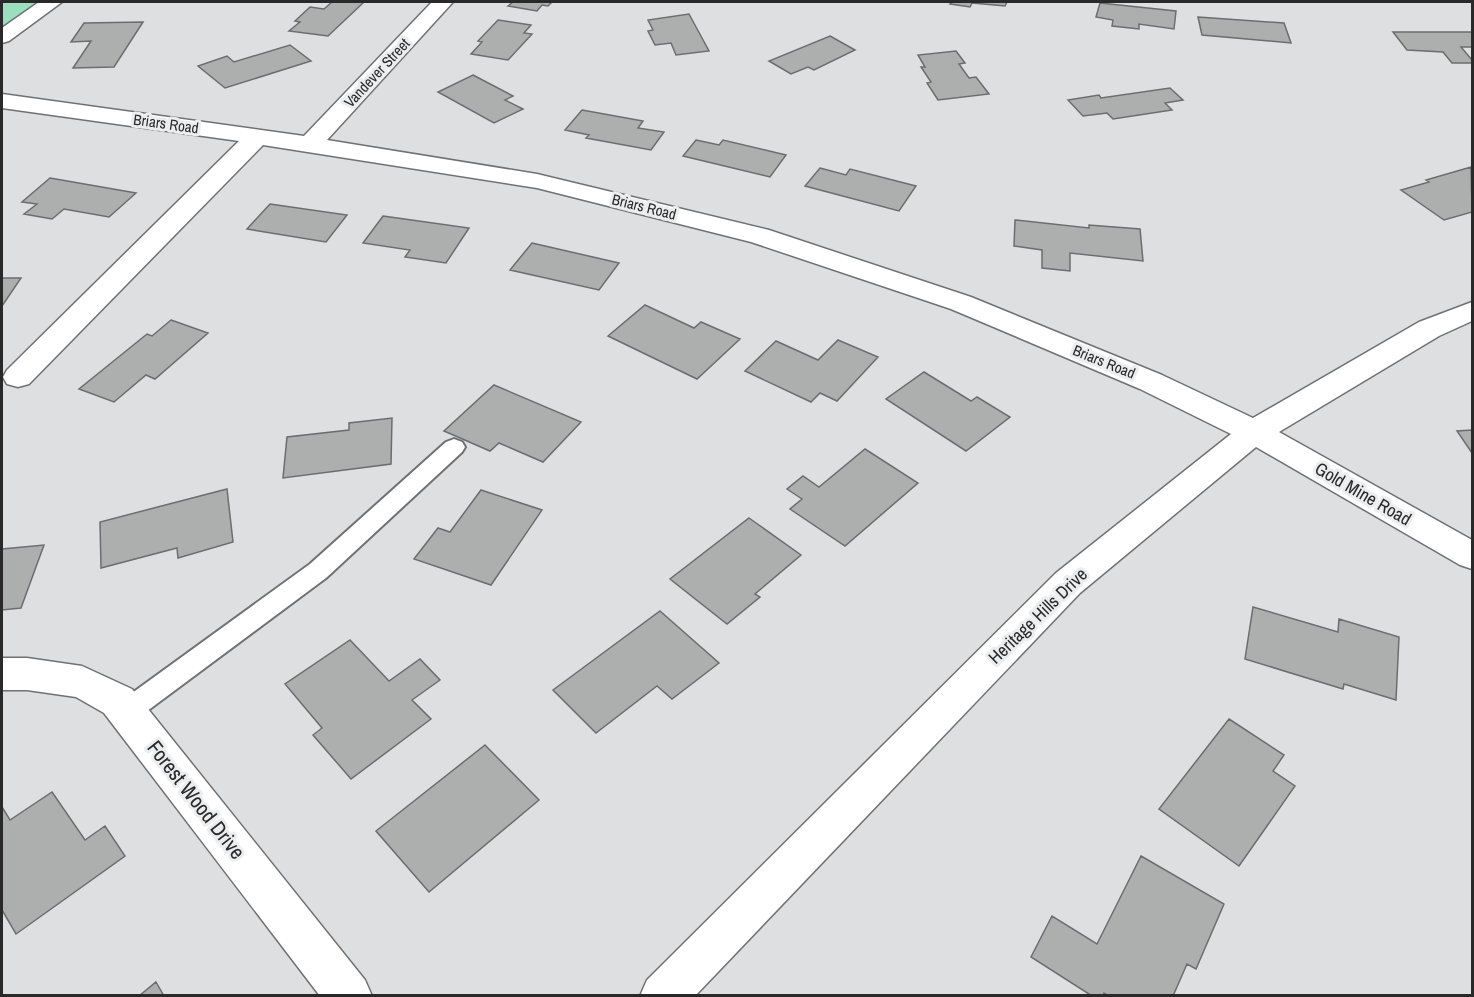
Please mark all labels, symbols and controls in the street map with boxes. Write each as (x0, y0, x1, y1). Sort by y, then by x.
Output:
street label: Vandever Street (339, 33, 415, 112)
street label: Briars Road (132, 109, 200, 138)
street label: Briars Road (610, 188, 679, 225)
street label: Briars Road (1070, 340, 1139, 384)
street label: Gold Mine Road (1310, 456, 1416, 531)
street label: Heritage Hills Drive (983, 562, 1093, 669)
street label: Forest Wood Drive (141, 734, 252, 865)

